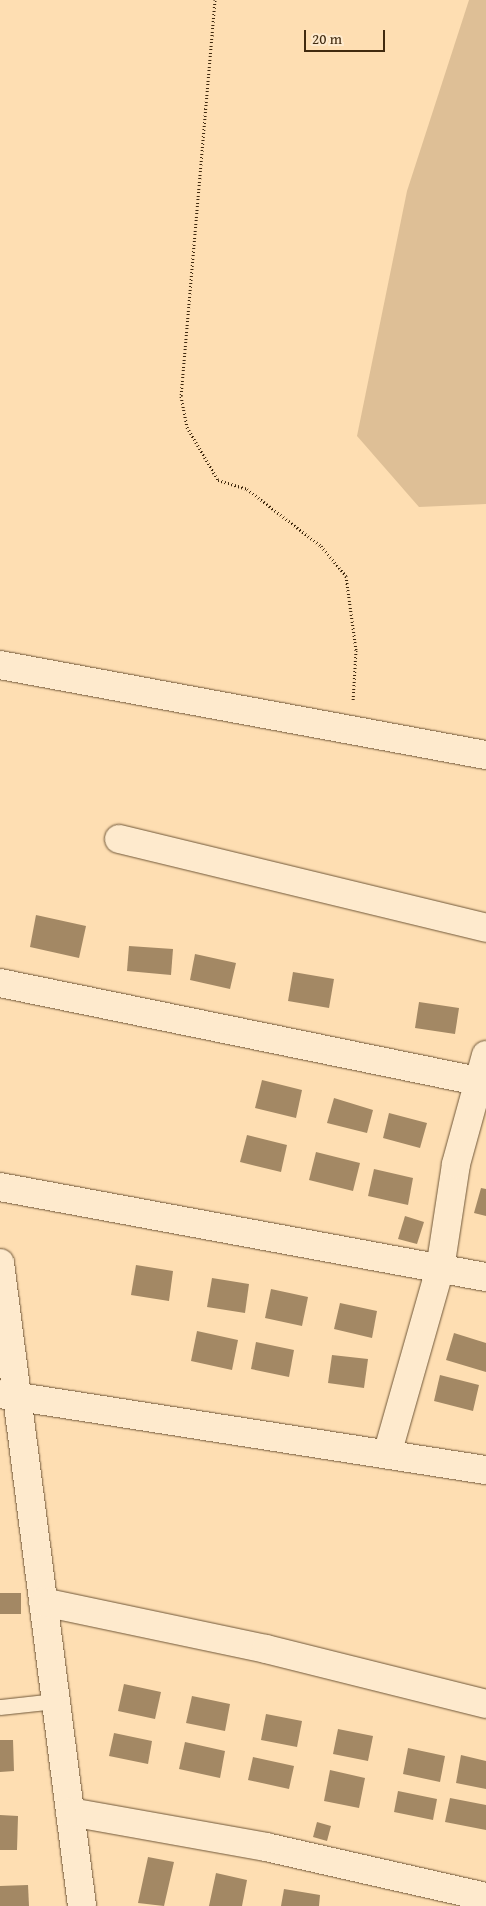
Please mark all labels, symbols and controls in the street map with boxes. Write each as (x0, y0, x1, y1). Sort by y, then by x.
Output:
scale bar (306, 20, 387, 52)
text: 20 m (312, 28, 342, 49)

